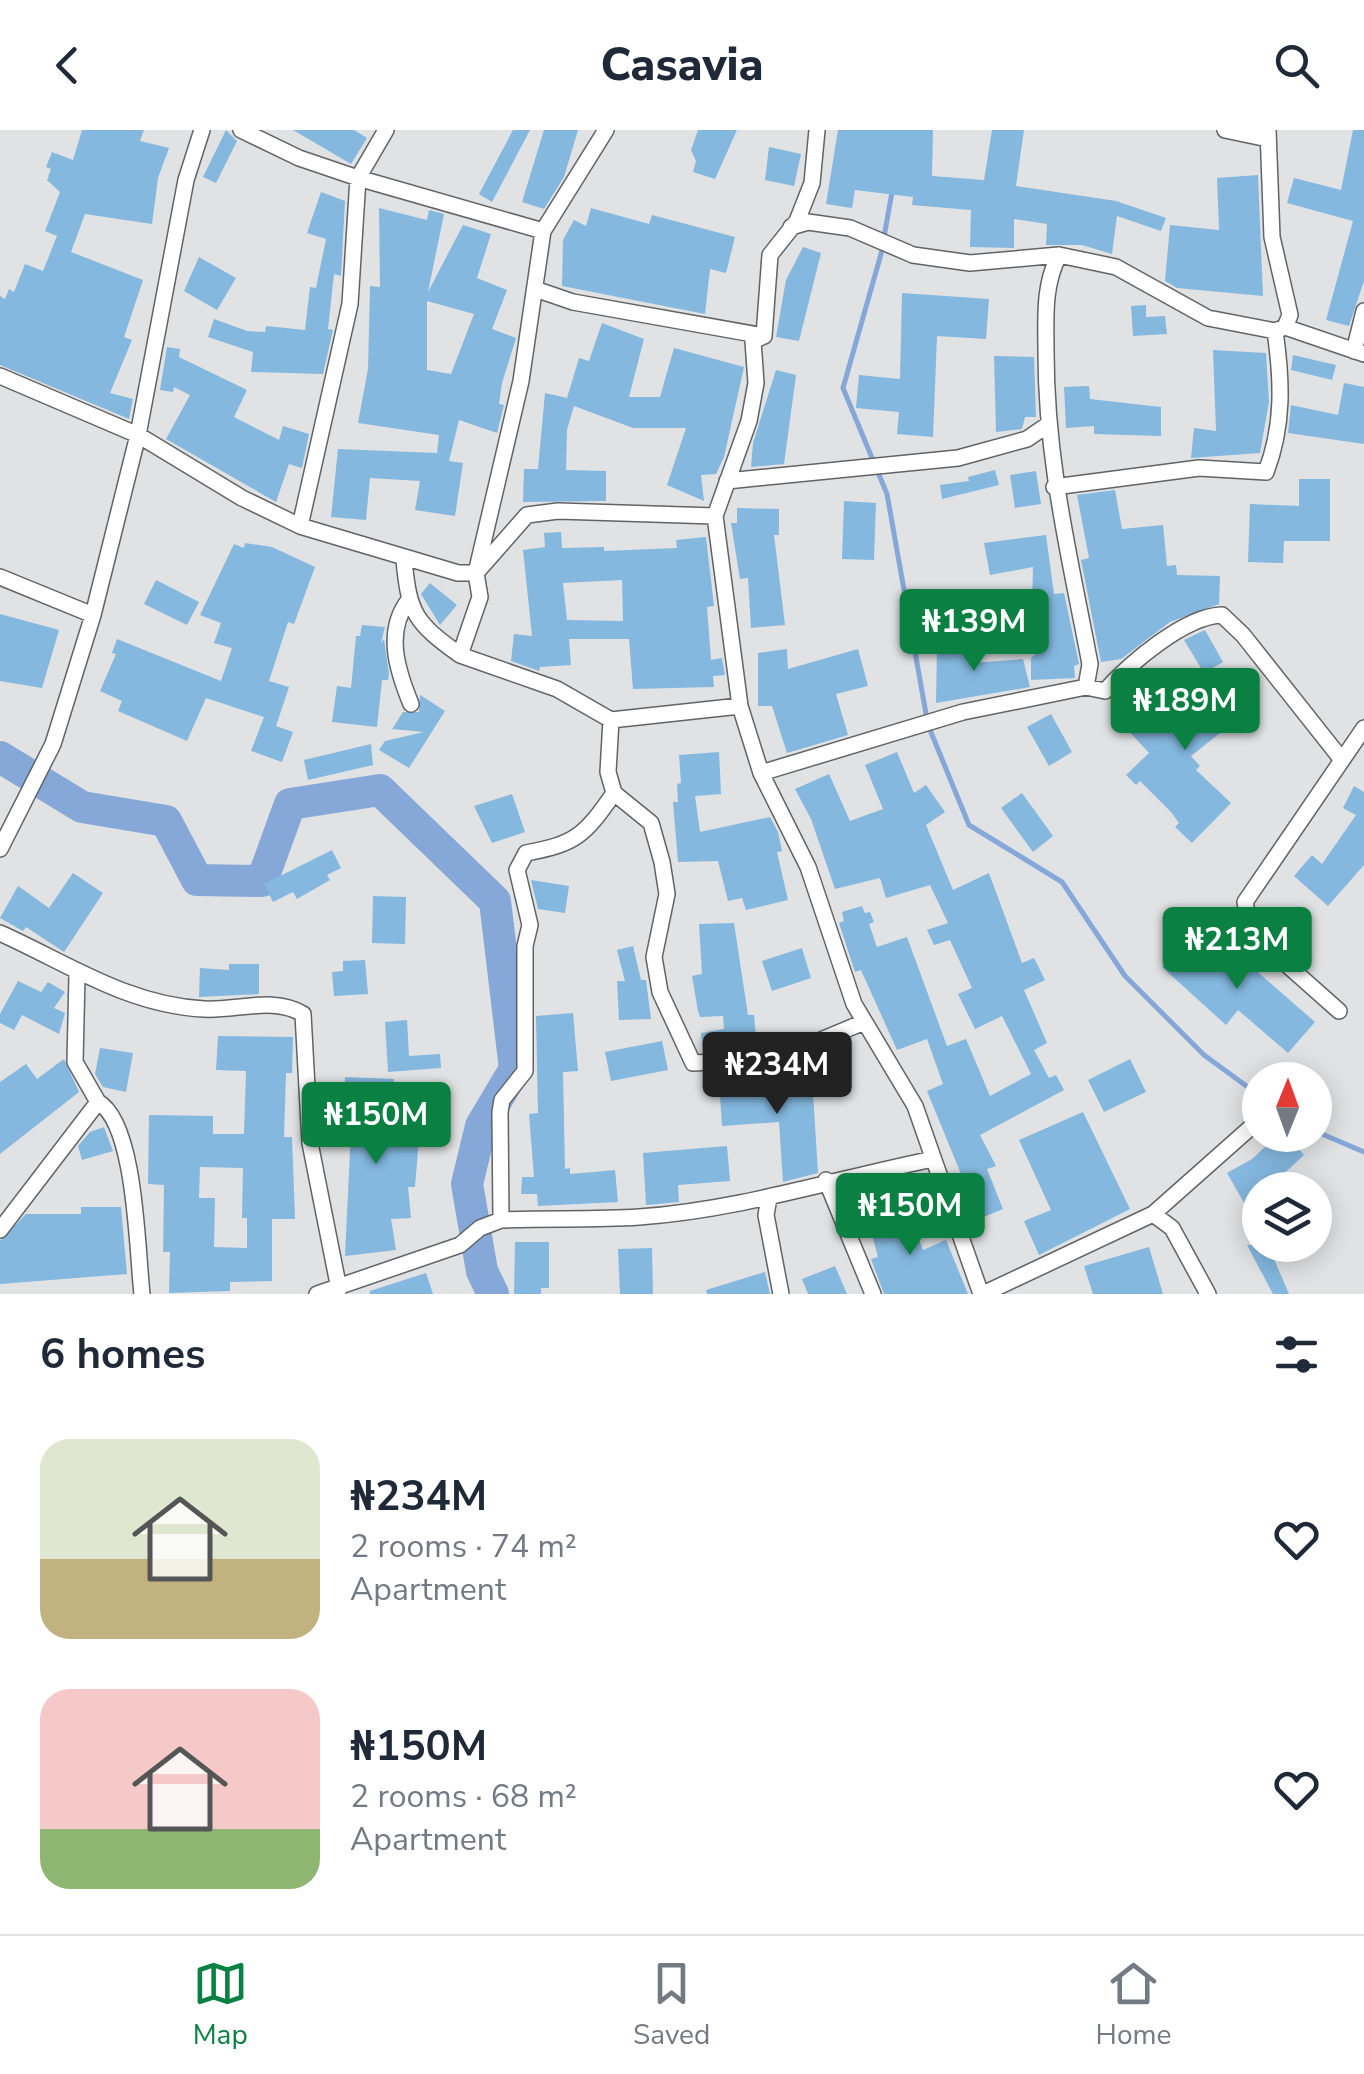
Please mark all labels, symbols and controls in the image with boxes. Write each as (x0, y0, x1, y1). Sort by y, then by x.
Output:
text: Casavia (600, 35, 764, 96)
icon: back (40, 38, 95, 93)
icon: search (1269, 38, 1324, 93)
pin: ₦139M (904, 589, 1044, 674)
text: ₦139M (922, 600, 1026, 643)
pin: ₦189M (1115, 668, 1255, 753)
text: ₦189M (1133, 679, 1237, 722)
pin: ₦213M (1167, 907, 1307, 992)
text: ₦213M (1185, 918, 1289, 961)
pin: ₦234M (707, 1032, 847, 1117)
text: ₦234M (725, 1043, 829, 1086)
north arrow (1242, 1062, 1332, 1152)
map controls (1242, 1062, 1332, 1262)
pin: ₦150M (306, 1082, 446, 1167)
text: ₦150M (324, 1093, 428, 1136)
button: layers (1242, 1172, 1332, 1262)
pin: ₦150M (840, 1173, 980, 1258)
text: ₦150M (858, 1184, 962, 1227)
text: 6 homes (40, 1326, 205, 1383)
icon: filters (1269, 1327, 1324, 1382)
text: ₦234M (350, 1468, 487, 1525)
icon: home (120, 1479, 240, 1599)
icon: heart (1269, 1512, 1324, 1567)
text: 2 rooms · 74 m² (350, 1525, 577, 1568)
text: Apartment (350, 1568, 506, 1611)
text: ₦150M (350, 1718, 487, 1775)
icon: home (120, 1729, 240, 1849)
icon: heart (1269, 1762, 1324, 1817)
text: 2 rooms · 68 m² (350, 1775, 577, 1818)
text: Apartment (350, 1818, 506, 1861)
tab: Map (193, 1956, 248, 2054)
tab: Saved (633, 1956, 710, 2054)
tab: Home (1096, 1956, 1171, 2054)

